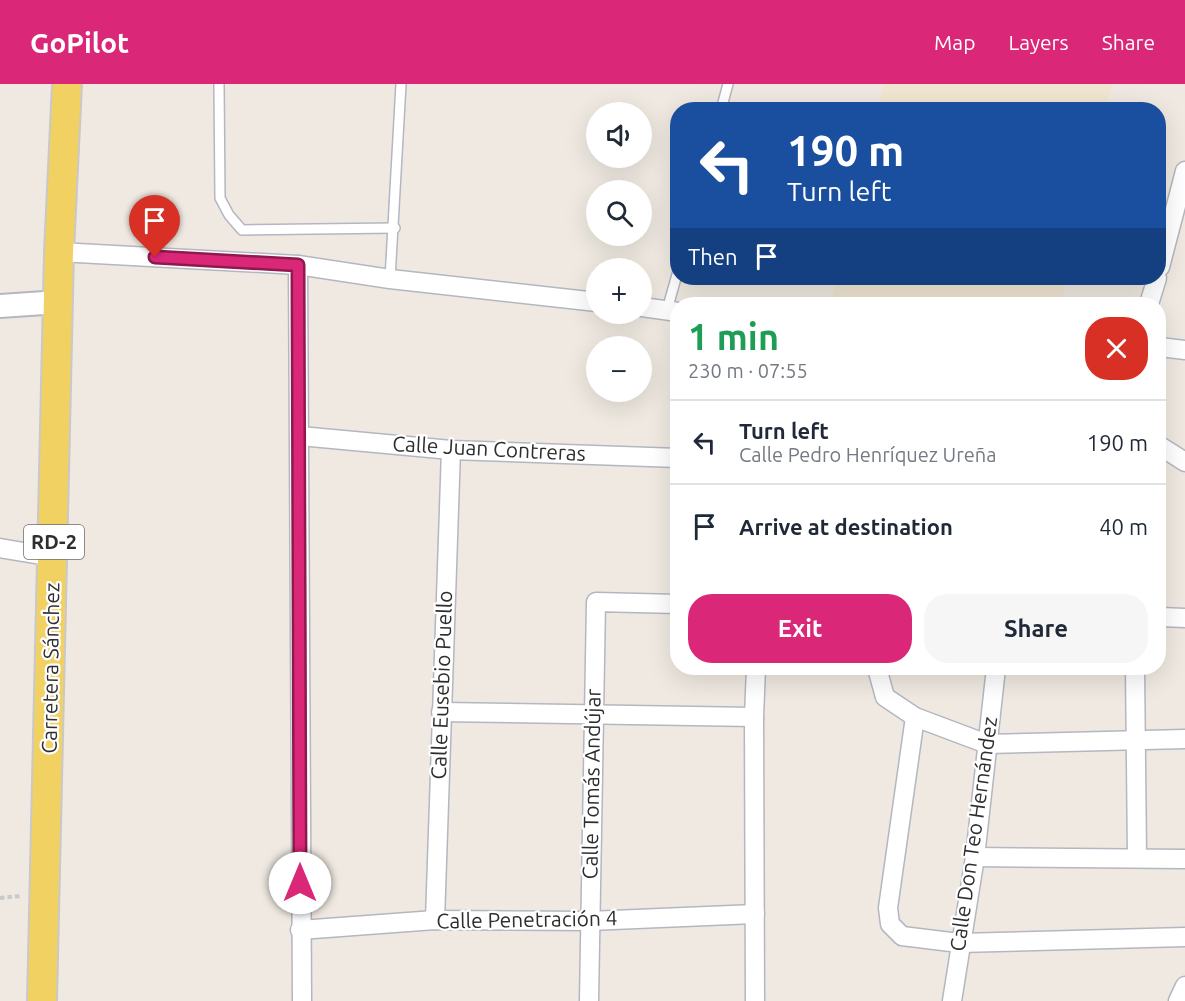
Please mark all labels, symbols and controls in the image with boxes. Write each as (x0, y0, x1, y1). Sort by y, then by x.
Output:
text: GoPilot (30, 27, 129, 58)
text: Map (934, 30, 975, 54)
text: Layers (1008, 30, 1069, 54)
text: Share (1102, 30, 1155, 54)
map controls (586, 102, 652, 402)
button: sound (586, 102, 652, 168)
icon: left (688, 126, 766, 204)
text: 190 m (787, 127, 904, 174)
text: Turn left (787, 176, 891, 206)
button: search (586, 180, 652, 246)
pin (129, 195, 180, 257)
icon: arrive (138, 204, 171, 237)
icon: arrive (750, 240, 783, 273)
text: Then (688, 244, 738, 269)
button: + (586, 258, 652, 324)
text: 1 min (688, 316, 779, 357)
button: close (1085, 317, 1148, 380)
button: − (586, 336, 652, 402)
text: 230 m · 07:55 (688, 359, 808, 382)
text: Turn left (739, 418, 829, 443)
icon: left (688, 426, 721, 459)
text: 190 m (1087, 430, 1148, 455)
street label: Calle Juan Contreras (392, 431, 586, 465)
text: Calle Pedro Henríquez Ureña (739, 443, 997, 466)
icon: arrive (688, 510, 721, 543)
text: Arrive at destination (739, 514, 953, 539)
text: 40 m (1099, 514, 1148, 539)
road number: RD-2 (24, 525, 84, 559)
street label: Carretera Sánchez (37, 582, 63, 754)
street label: Calle Eusebio Puello (426, 590, 456, 780)
button: Exit (688, 594, 912, 663)
button: Share (924, 594, 1148, 663)
street label: Calle Tomás Andújar (577, 688, 605, 880)
street label: Calle Don Teo Hernández (945, 715, 1001, 953)
position arrow (268, 851, 332, 915)
street label: Calle Penetración 4 (436, 905, 618, 933)

